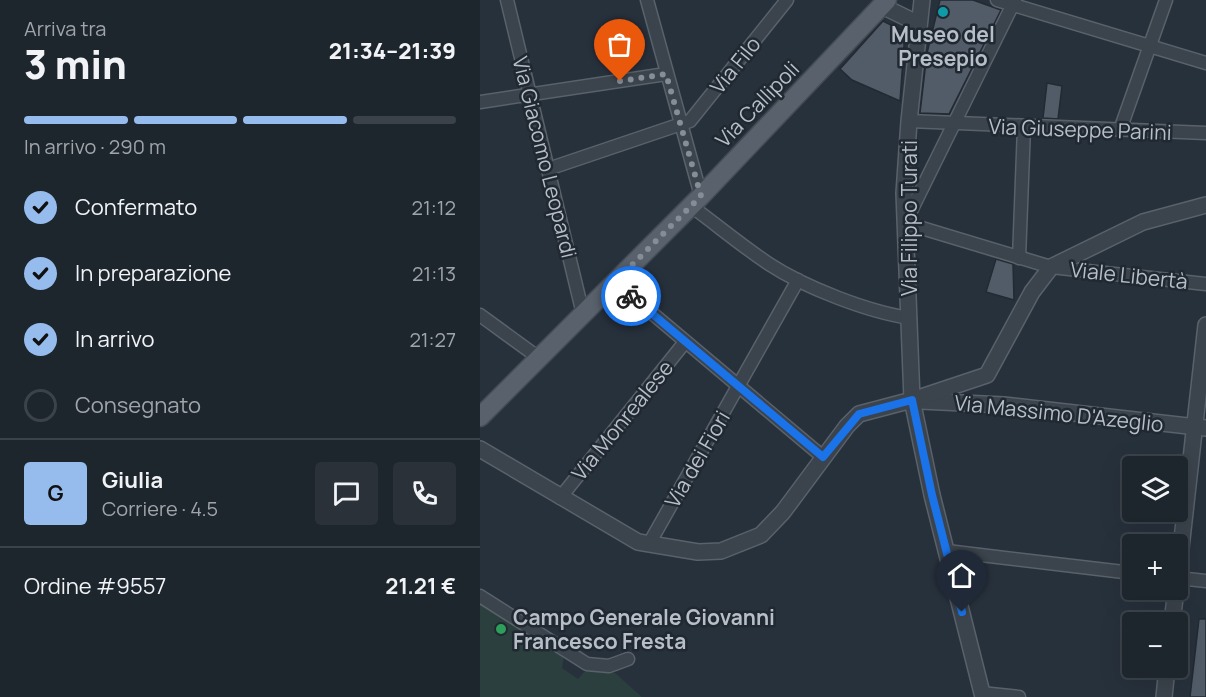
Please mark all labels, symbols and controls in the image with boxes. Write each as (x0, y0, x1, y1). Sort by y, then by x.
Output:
marker: Museo del Presepio (936, 5, 950, 19)
text: Arriva tra (24, 15, 106, 42)
pin (594, 19, 645, 81)
place label: Museo del Presepio (891, 20, 995, 72)
icon: bag (603, 28, 636, 61)
street label: Via Filo (703, 31, 767, 99)
text: 21:34–21:39 (329, 36, 456, 66)
text: 3 min (24, 37, 127, 91)
street label: Via Giacomo Leopardi (506, 53, 584, 261)
street label: Via Callipoli (709, 55, 805, 153)
street label: Via Giuseppe Parini (988, 112, 1172, 146)
text: In arrivo · 290 m (24, 133, 166, 160)
street label: Via Filippo Turati (895, 140, 923, 296)
icon: check (24, 191, 57, 224)
text: Confermato (75, 192, 197, 222)
text: 21:12 (412, 194, 456, 221)
street label: Viale Libertà (1069, 255, 1189, 295)
icon: check (24, 257, 57, 290)
text: In preparazione (75, 258, 231, 288)
text: 21:13 (412, 260, 456, 287)
courier (601, 266, 661, 326)
icon: bike (615, 280, 648, 313)
icon: check (24, 323, 57, 356)
text: In arrivo (75, 324, 155, 354)
text: 21:27 (409, 326, 456, 353)
street label: Via Monrealese (565, 354, 679, 486)
street label: Via Massimo D'Azeglio (953, 388, 1165, 438)
text: Consegnato (75, 390, 201, 420)
street label: Via dei Fiori (658, 406, 736, 512)
map controls (1122, 456, 1188, 678)
button: layers (1122, 456, 1188, 522)
button: chat (315, 462, 378, 525)
button: phone (393, 462, 456, 525)
text: Giulia (102, 465, 163, 495)
text: G (47, 478, 64, 508)
text: Corriere · 4.5 (102, 495, 218, 522)
button: + (1122, 534, 1188, 600)
pin (936, 550, 987, 612)
icon: home (945, 559, 978, 592)
text: Ordine #9557 (24, 571, 166, 601)
text: 21.21 € (385, 571, 456, 601)
place label: Campo Generale Giovanni Francesco Fresta (513, 603, 775, 655)
button: − (1122, 612, 1188, 678)
marker: Campo Generale Giovanni Francesco Fresta (494, 622, 508, 636)

